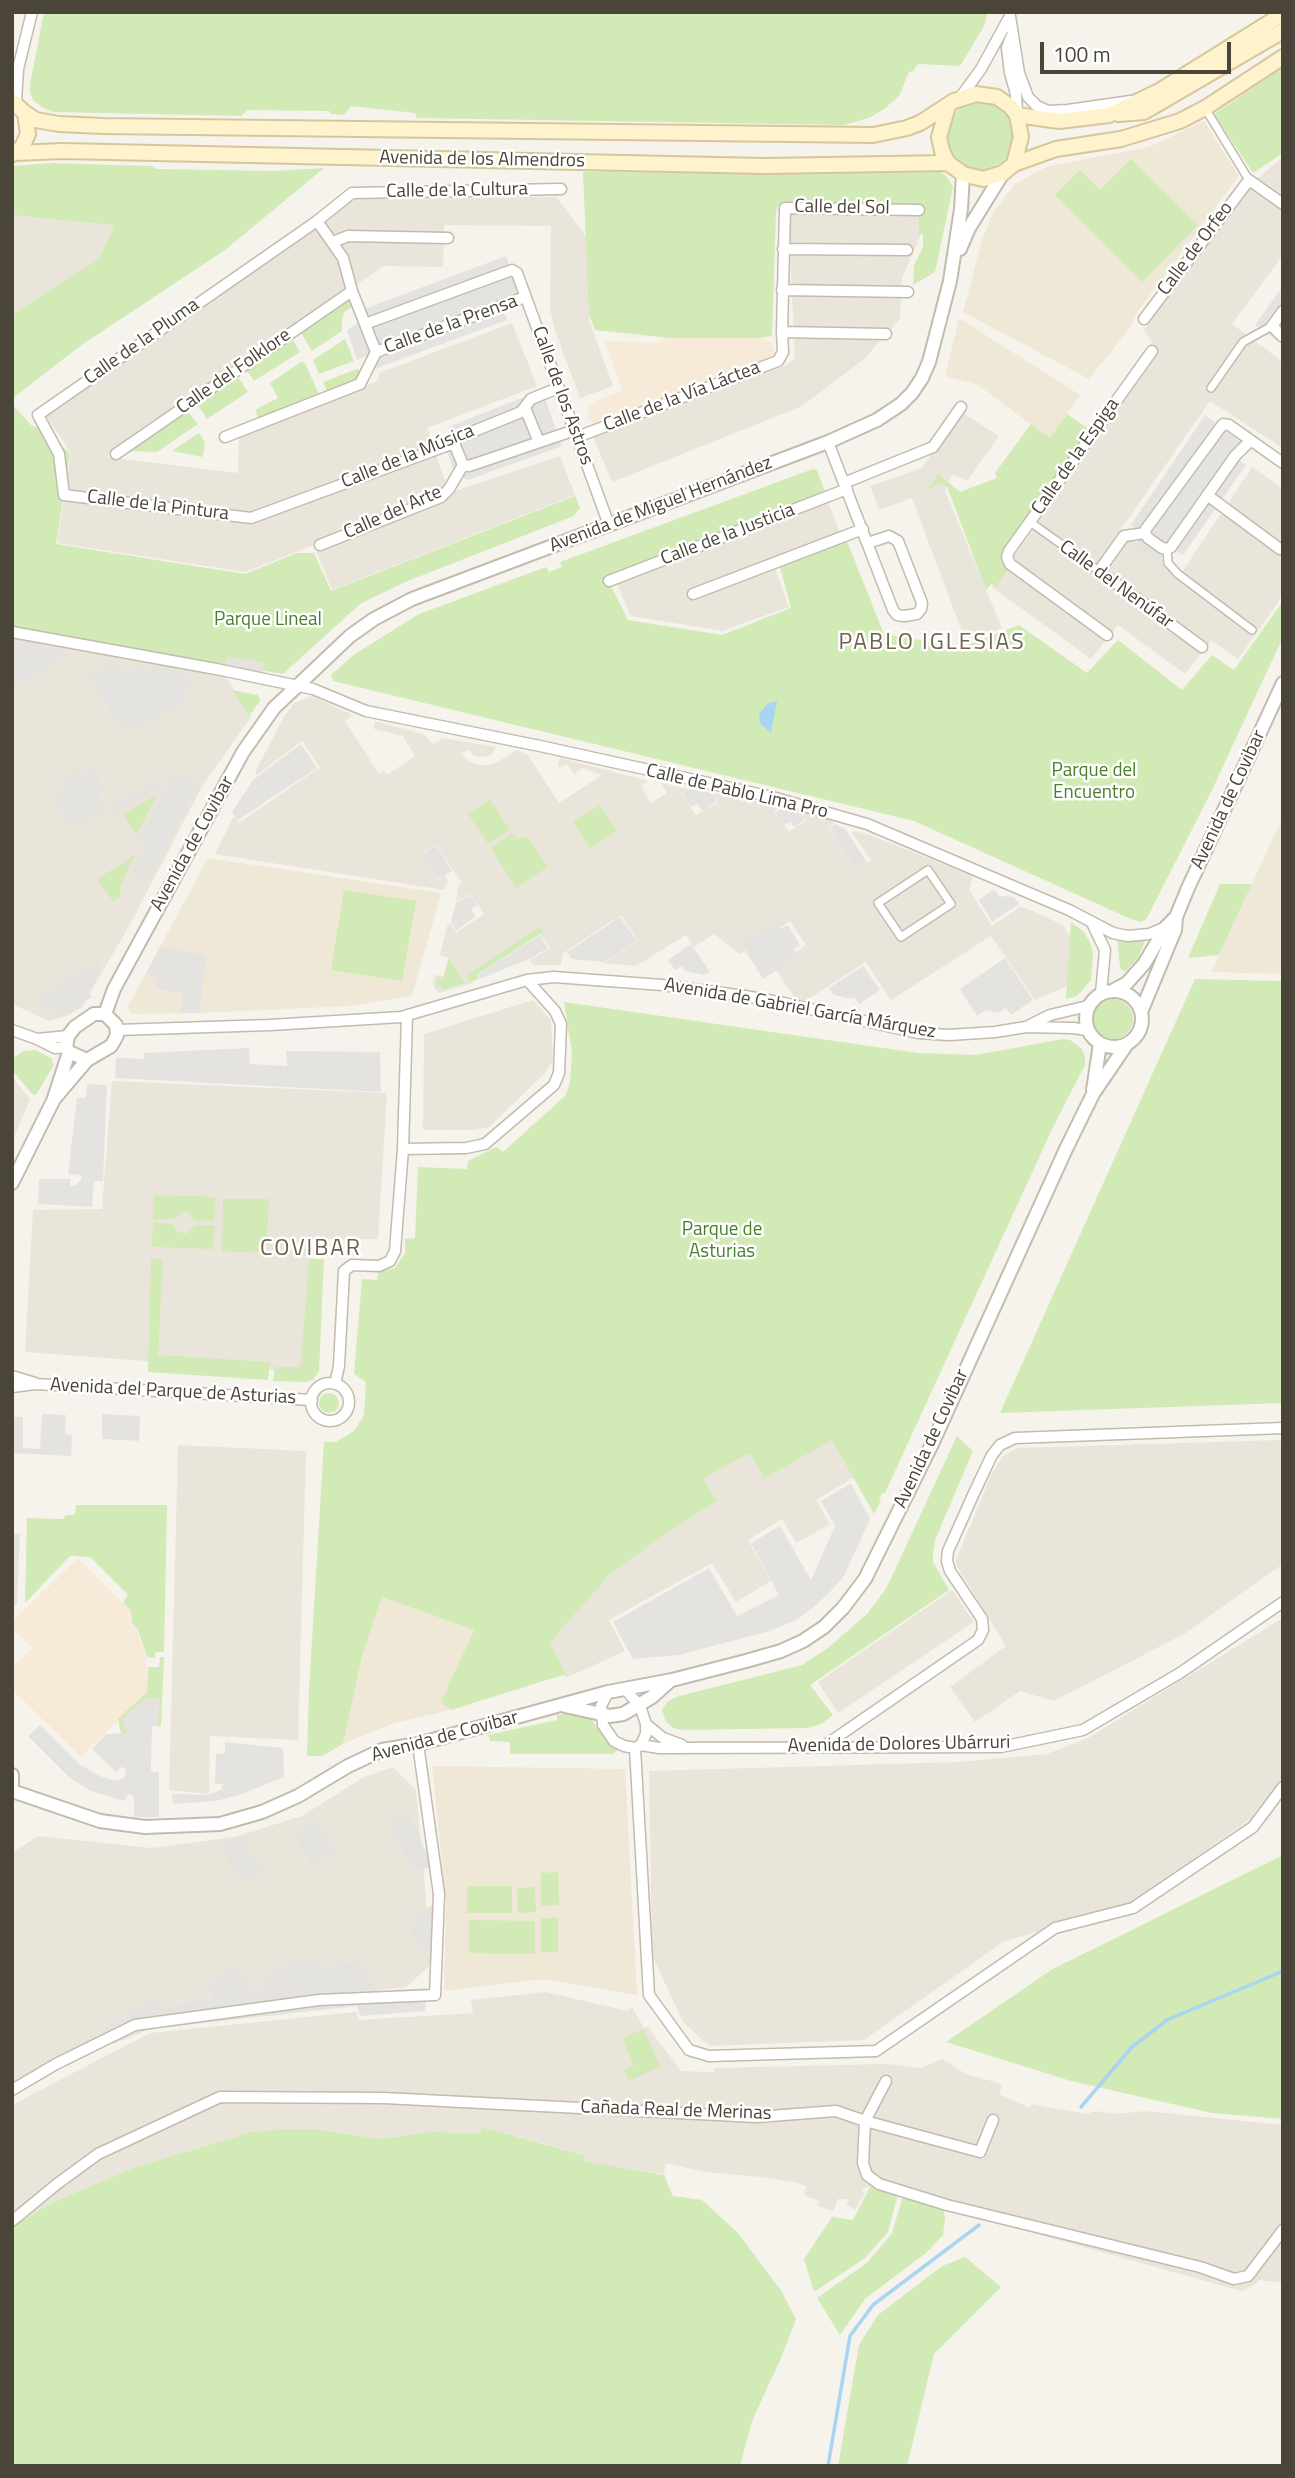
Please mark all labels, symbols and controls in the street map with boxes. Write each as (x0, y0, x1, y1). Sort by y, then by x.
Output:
scale bar (1043, 28, 1234, 72)
text: 100 m (1053, 38, 1110, 70)
street label: Avenida de los Almendros (379, 147, 585, 173)
street label: Calle de la Cultura (386, 178, 528, 204)
street label: Calle del Sol (794, 196, 890, 220)
street label: Calle de Orfeo (1153, 198, 1239, 300)
street label: Calle de la Prensa (381, 290, 521, 360)
street label: Calle de la Pluma (80, 294, 204, 390)
street label: Calle del Folklore (172, 324, 296, 420)
street label: Calle de los Astros (526, 324, 598, 468)
street label: Calle de la Vía Láctea (600, 357, 764, 437)
street label: Calle de la Espiga (1027, 394, 1125, 520)
street label: Calle de la Música (338, 420, 478, 494)
street label: Avenida de Miguel Hernández (546, 452, 776, 558)
street label: Calle del Arte (341, 481, 445, 545)
street label: Calle de la Pintura (86, 486, 230, 526)
street label: Calle de la Justicia (658, 499, 798, 571)
street label: Calle del Nenúfar (1054, 536, 1178, 634)
park label: Parque Lineal (214, 609, 322, 631)
district label: PABLO IGLESIAS (840, 629, 1024, 657)
street label: Avenida de Covibar (1187, 727, 1271, 873)
street label: Calle de Pablo Lima Pro (644, 760, 830, 824)
park label: Parque del Encuentro (1052, 760, 1136, 804)
street label: Avenida de Covibar (146, 772, 240, 916)
street label: Avenida de Gabriel García Márquez (662, 974, 938, 1044)
park label: Parque de Asturias (682, 1219, 762, 1263)
district label: COVIBAR (261, 1235, 361, 1263)
street label: Avenida de Covibar (890, 1366, 974, 1512)
street label: Avenida del Parque de Asturias (49, 1374, 297, 1410)
street label: Avenida de Covibar (369, 1706, 521, 1768)
street label: Avenida de Dolores Ubárruri (787, 1732, 1011, 1758)
street label: Cañada Real de Merinas (580, 2096, 772, 2126)

